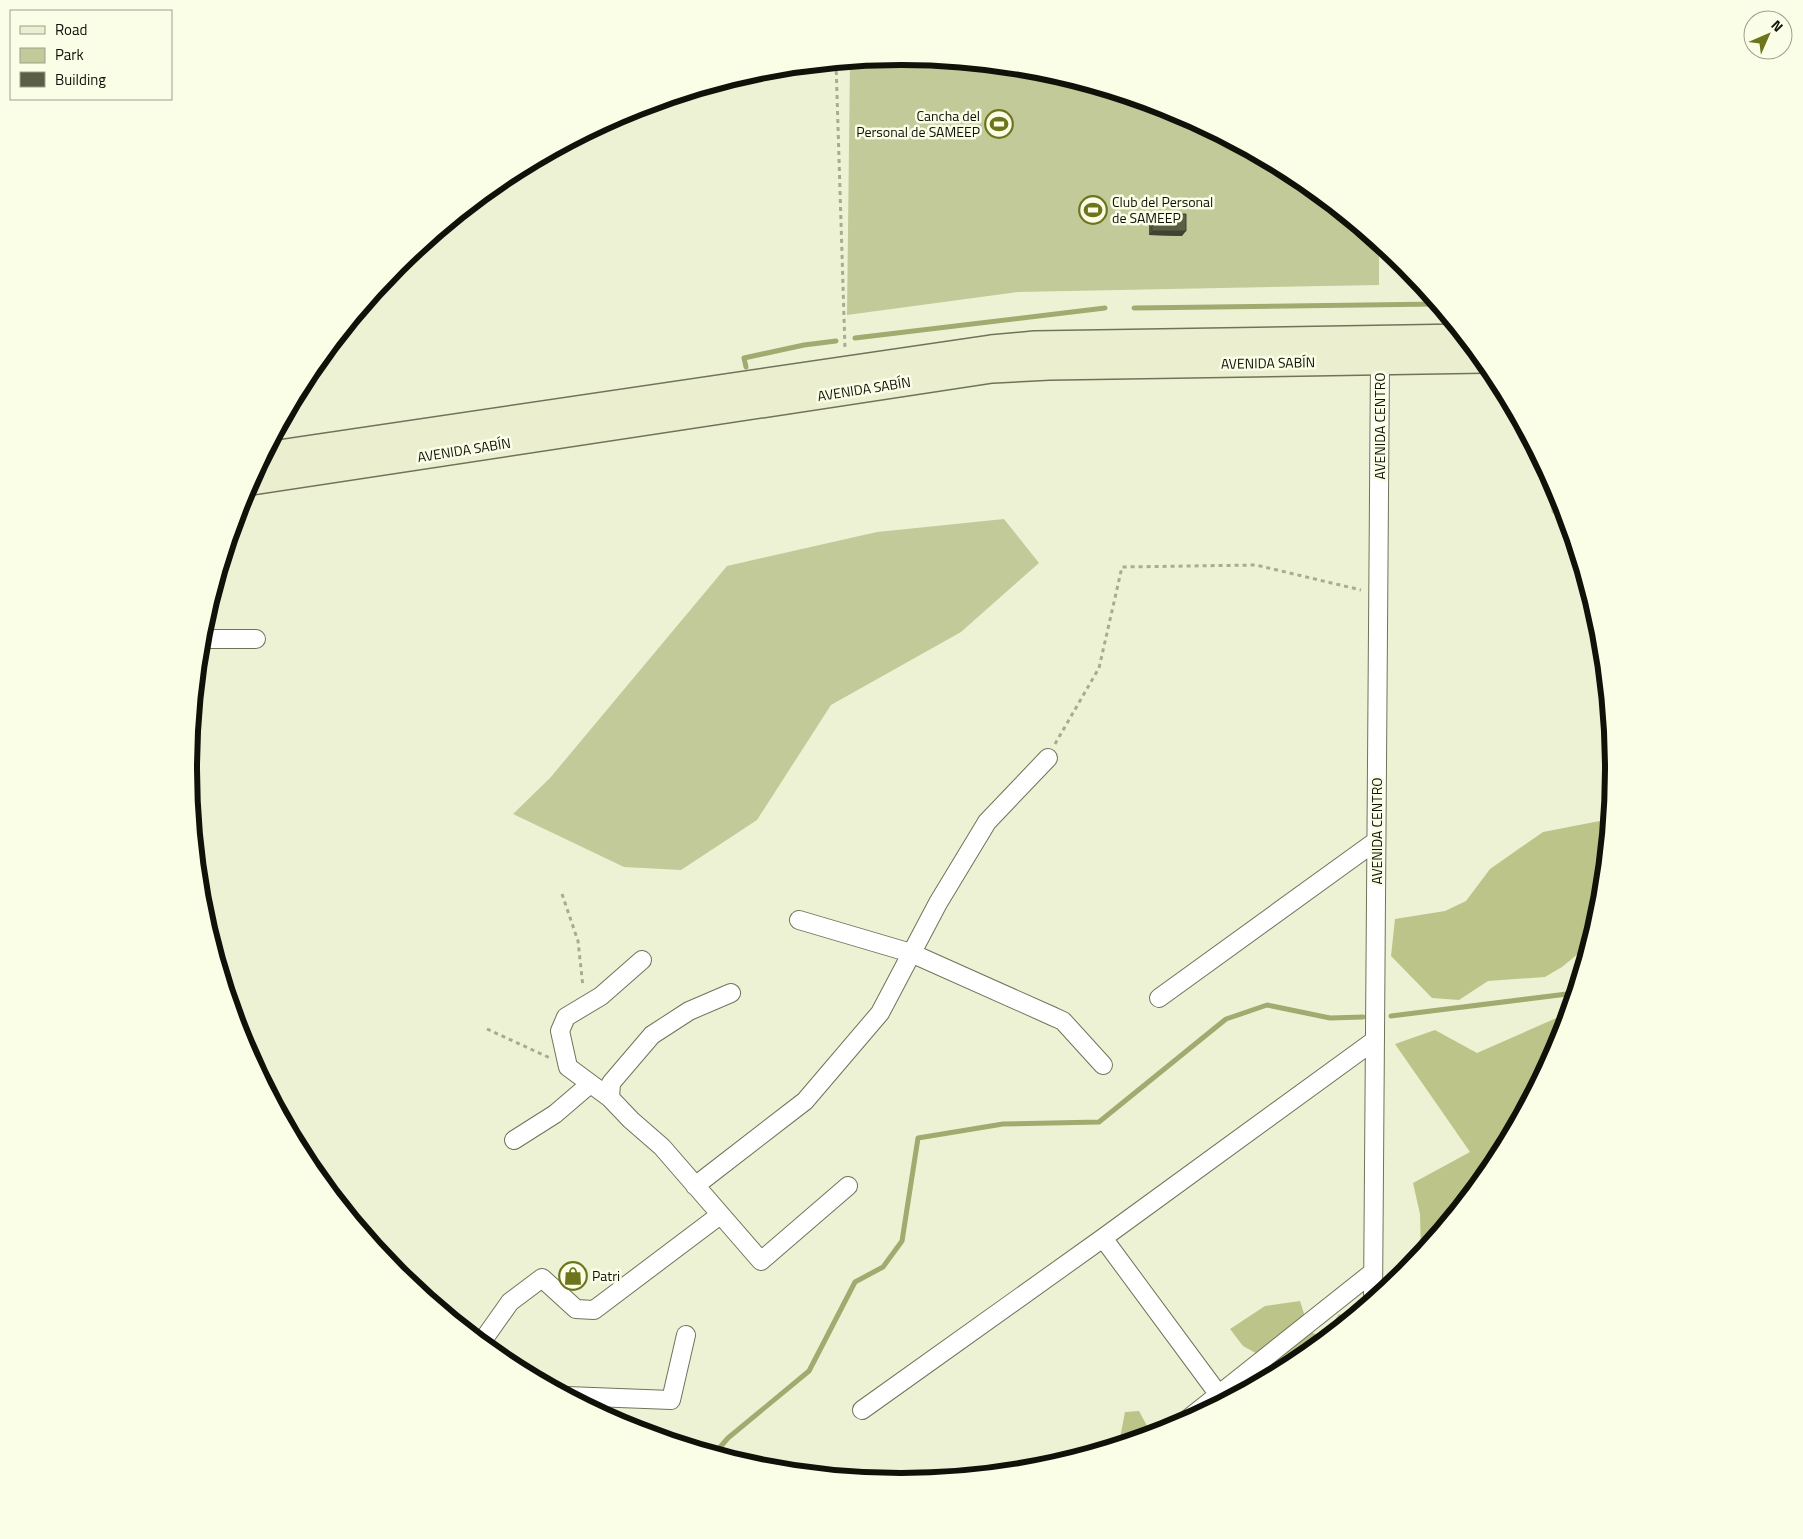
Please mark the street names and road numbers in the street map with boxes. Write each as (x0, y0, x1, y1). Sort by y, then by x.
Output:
street label: AVENIDA SABÍN (1221, 351, 1315, 374)
street label: AVENIDA SABÍN (816, 371, 912, 406)
street label: AVENIDA CENTRO (1369, 372, 1390, 480)
street label: AVENIDA SABÍN (416, 432, 512, 467)
street label: AVENIDA CENTRO (1366, 777, 1387, 885)

